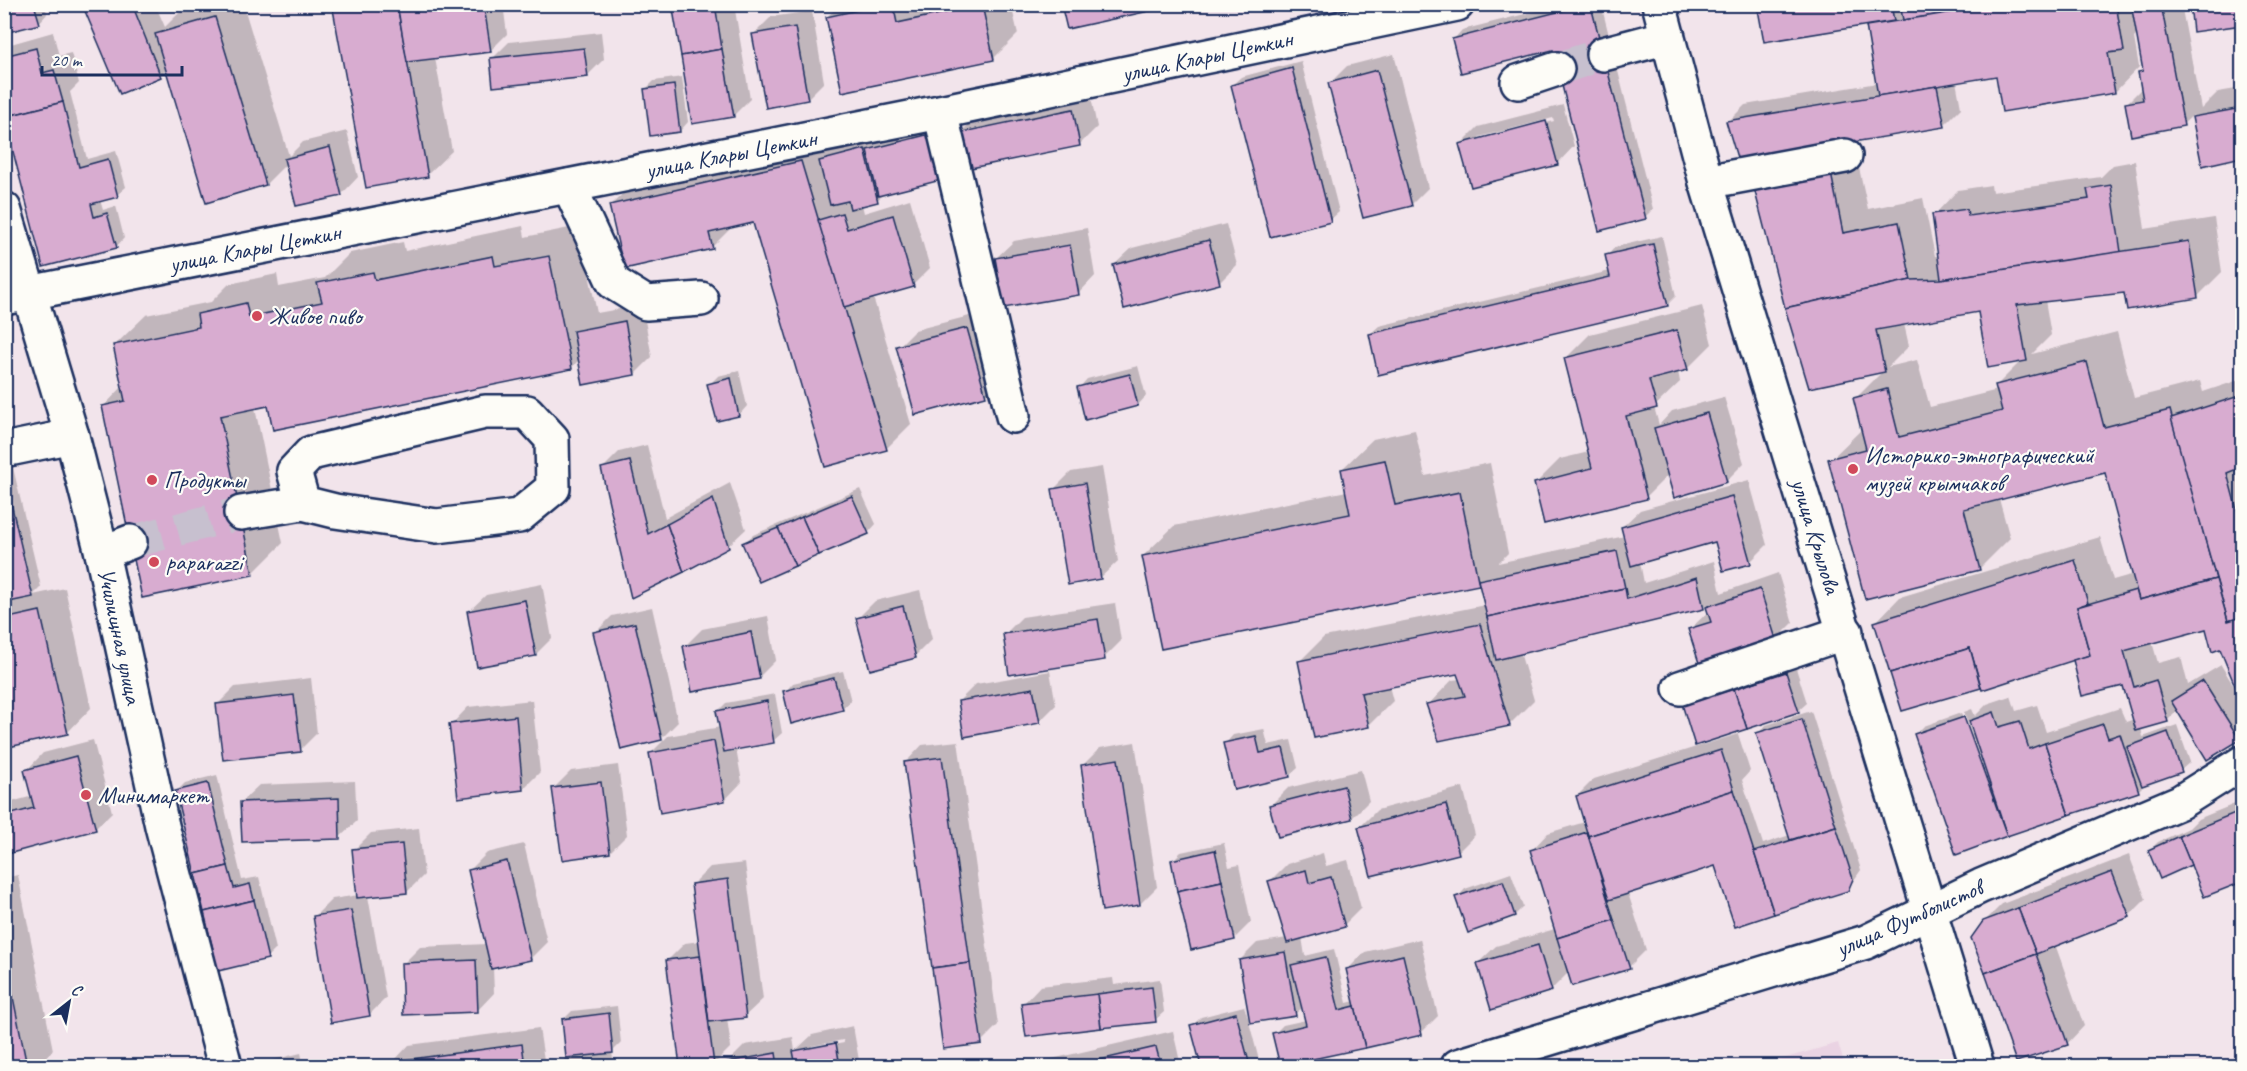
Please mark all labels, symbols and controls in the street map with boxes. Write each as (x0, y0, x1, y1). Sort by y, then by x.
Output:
street label: улица Клары Цеткин (1117, 23, 1297, 89)
scale bar (42, 39, 182, 77)
text: 20 m (51, 49, 84, 71)
street label: улица Клары Цеткин (641, 122, 821, 186)
street label: улица Клары Цеткин (165, 216, 345, 280)
place label: Живое пиво (269, 301, 364, 331)
marker: Живое пиво (250, 309, 264, 323)
place label: Историко-этнографический музей крымчаков (1865, 440, 2096, 498)
marker: Историко-этнографический музей крымчаков (1846, 462, 1860, 476)
place label: Продукты (164, 465, 248, 495)
marker: Продукты (145, 473, 159, 487)
street label: улица Крылова (1784, 473, 1848, 599)
place label: paparazzi (166, 547, 245, 577)
marker: paparazzi (147, 555, 161, 569)
street label: Училищная улица (91, 565, 149, 708)
place label: Минимаркет (98, 780, 210, 810)
marker: Минимаркет (79, 788, 93, 802)
street label: улица Футболистов (1829, 871, 1991, 965)
north arrow (39, 972, 99, 1032)
text: С (68, 979, 87, 1002)

